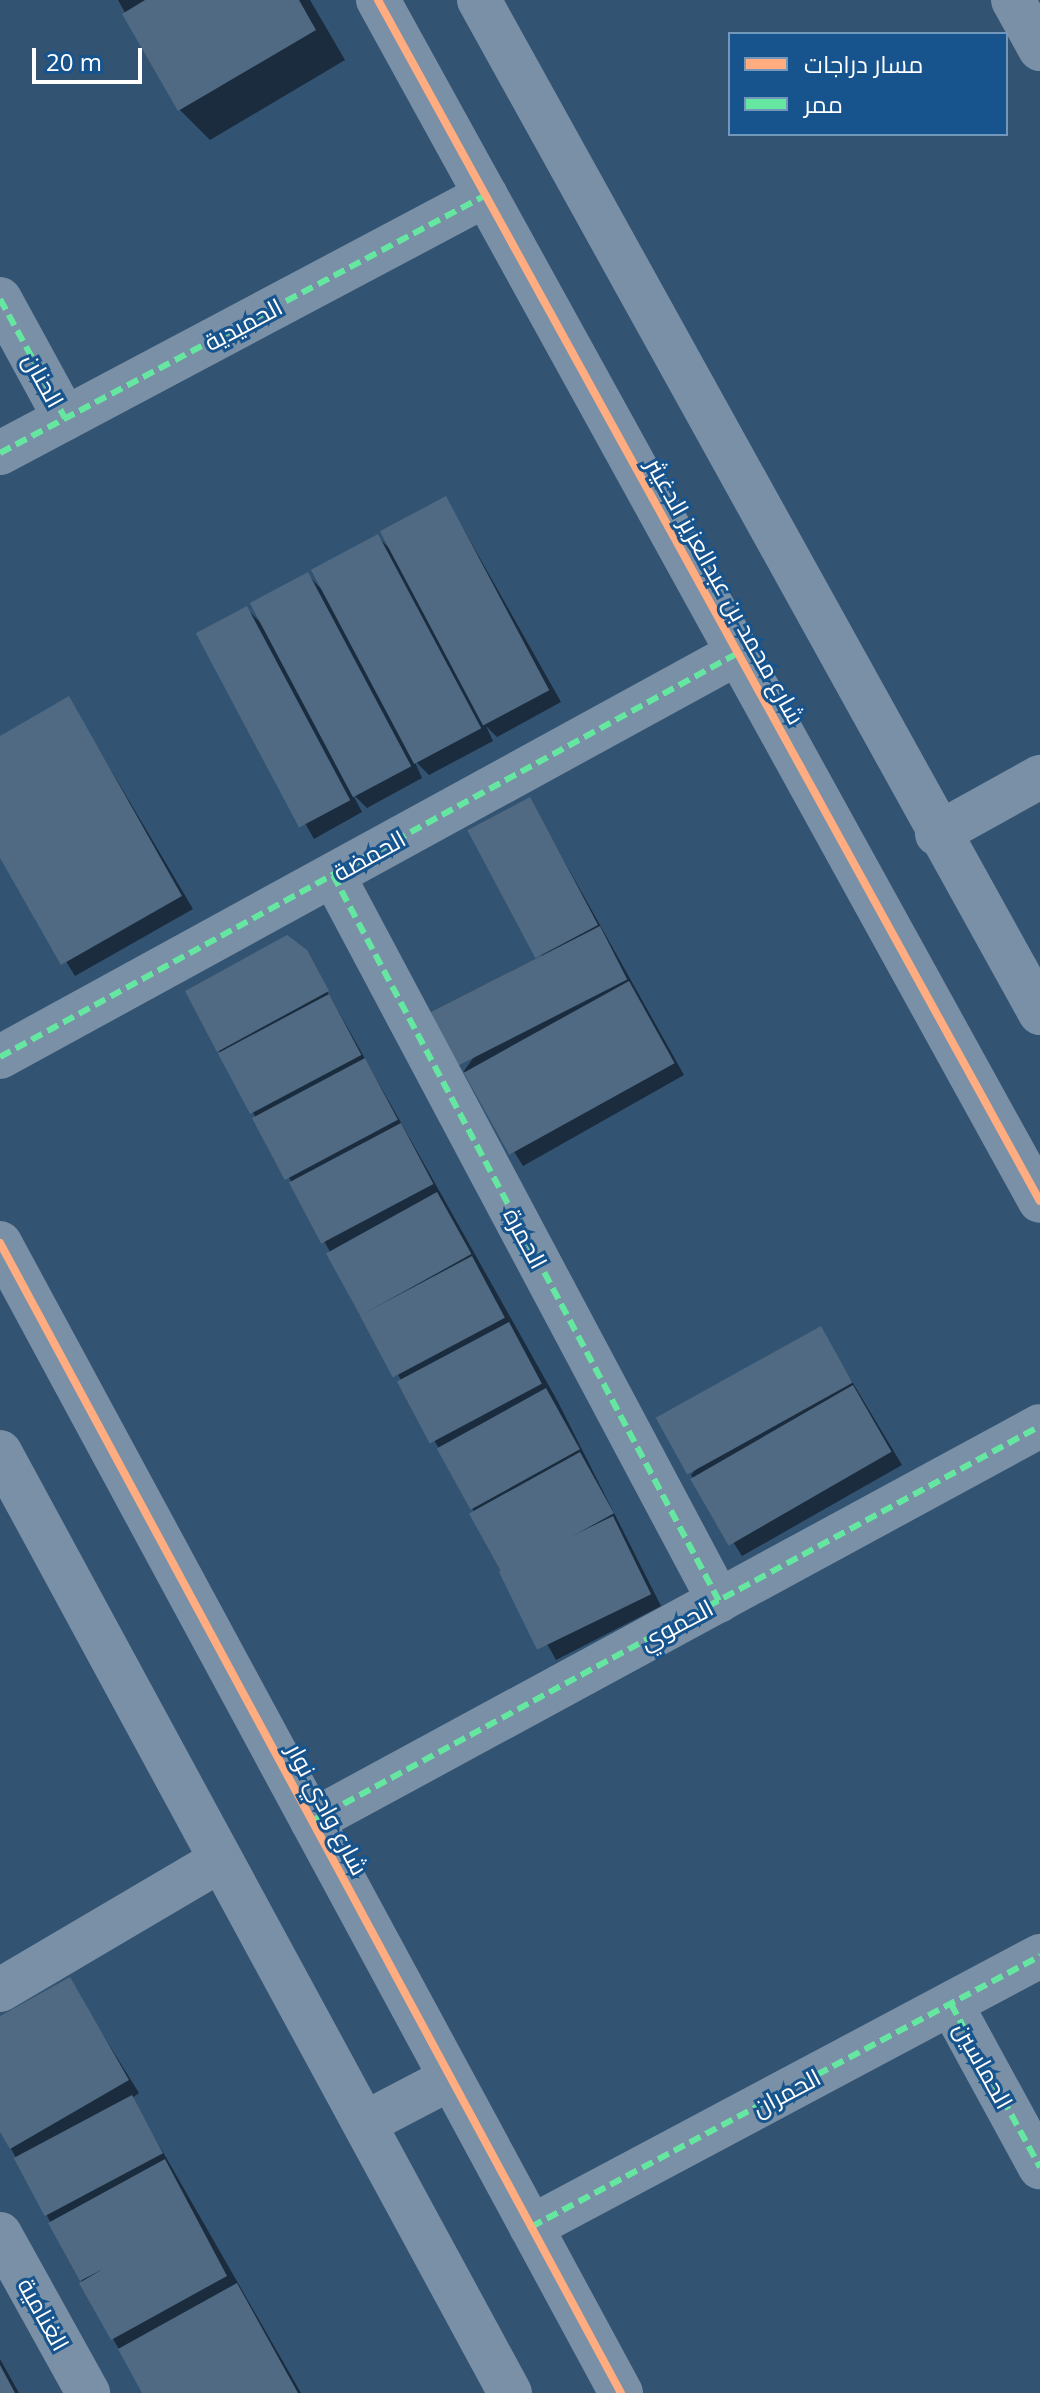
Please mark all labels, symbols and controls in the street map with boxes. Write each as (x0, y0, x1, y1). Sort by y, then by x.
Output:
scale bar (36, 32, 146, 82)
legend (728, 32, 1008, 136)
text: 20 m (46, 45, 102, 78)
text: مسار دراجات (804, 47, 923, 80)
text: ممر (804, 87, 843, 120)
street label: الحميدية (199, 292, 287, 356)
street label: الحنان (17, 348, 71, 412)
street label: شارع محمد بن عبدالعزيز الدغيثر (641, 453, 811, 729)
street label: الحمضة (328, 823, 410, 887)
street label: الحمرة (498, 1203, 554, 1273)
street label: الحموي (634, 1593, 718, 1655)
street label: شارع وادي نوار (281, 1738, 375, 1880)
street label: الحماسين (949, 2017, 1019, 2113)
street label: الحمران (747, 2062, 825, 2122)
street label: الغنامية (12, 2273, 76, 2355)

